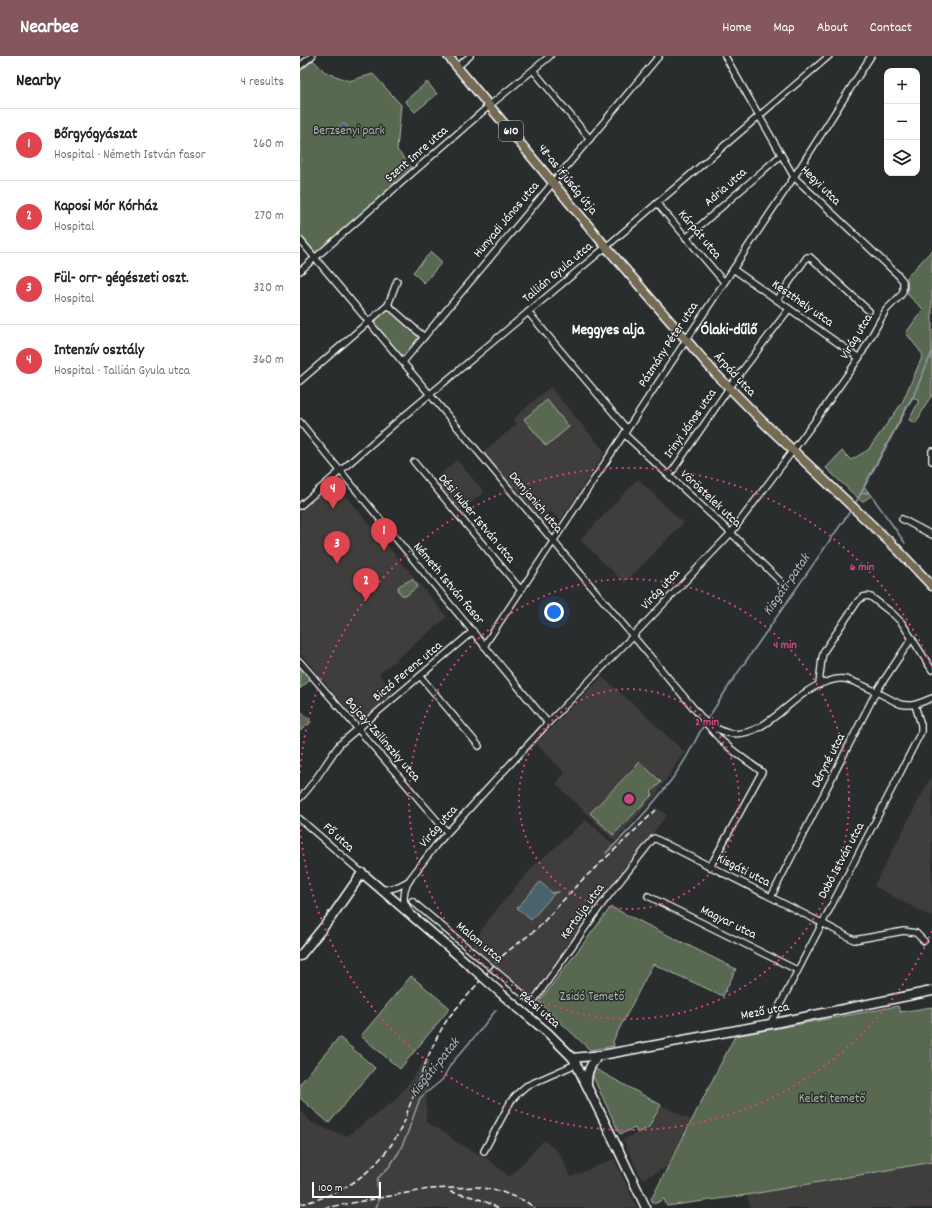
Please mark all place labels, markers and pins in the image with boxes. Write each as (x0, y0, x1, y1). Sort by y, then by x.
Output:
pin: 4 (320, 476, 346, 509)
pin: 1 (371, 518, 397, 551)
pin: 3 (324, 531, 350, 564)
pin: 2 (353, 568, 379, 601)
centre of rings (622, 792, 636, 806)

